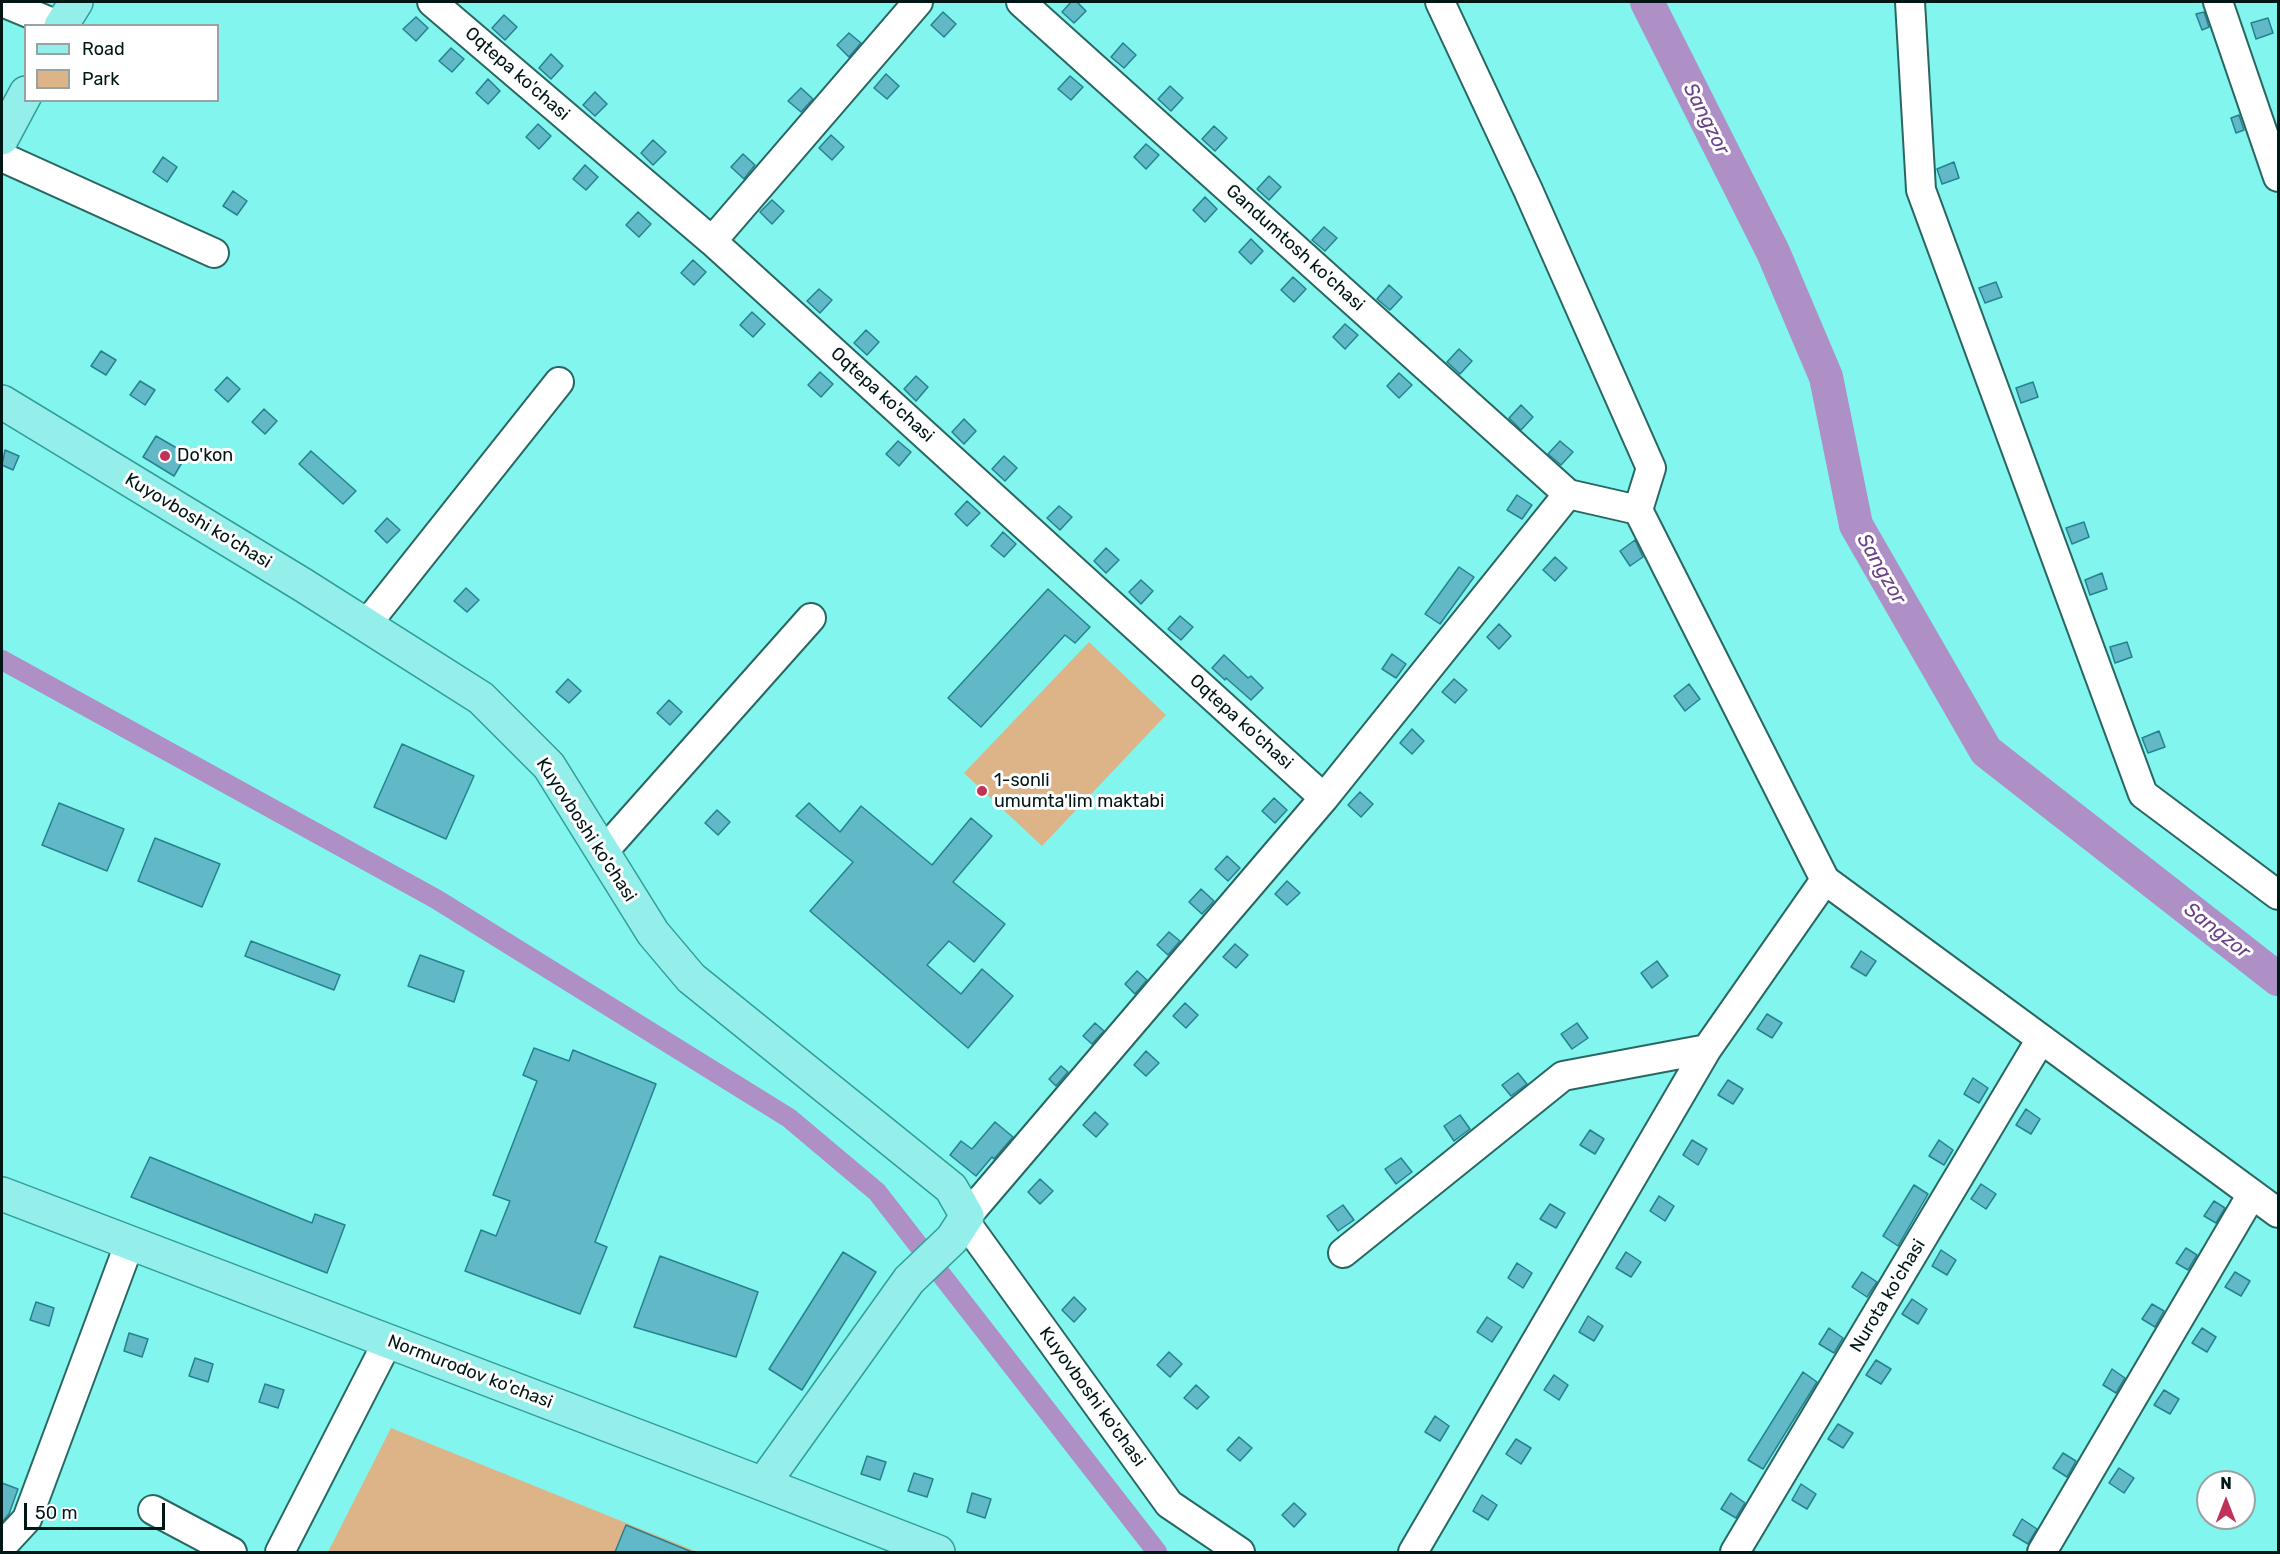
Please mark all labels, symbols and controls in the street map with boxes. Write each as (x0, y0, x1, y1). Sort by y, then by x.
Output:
street label: Oqtepa ko'chasi (460, 23, 574, 125)
legend (24, 24, 219, 102)
text: Road (82, 38, 125, 60)
text: Park (82, 68, 119, 90)
water label: Sangzor (1678, 79, 1734, 159)
street label: Gandumtosh ko'chasi (1221, 180, 1369, 316)
street label: Oqtepa ko'chasi (826, 343, 938, 447)
place label: Do'kon (177, 445, 233, 467)
marker: Do'kon (158, 449, 172, 463)
street label: Kuyovboshi ko'chasi (121, 469, 275, 573)
water label: Sangzor (1851, 530, 1911, 608)
street label: Oqtepa ko'chasi (1185, 670, 1297, 774)
street label: Kuyovboshi ko'chasi (531, 754, 641, 906)
place label: 1-sonli umumta'lim maktabi (994, 770, 1164, 812)
marker: 1-sonli umumta'lim maktabi (975, 784, 989, 798)
water label: Sangzor (2179, 898, 2255, 964)
street label: Nurota ko'chasi (1846, 1236, 1930, 1356)
street label: Kuyovboshi ko'chasi (1034, 1323, 1150, 1471)
street label: Normurodov ko'chasi (384, 1331, 556, 1413)
north arrow (2196, 1470, 2256, 1530)
text: N (2220, 1474, 2232, 1493)
scale bar (27, 1491, 168, 1529)
text: 50 m (35, 1502, 78, 1524)

